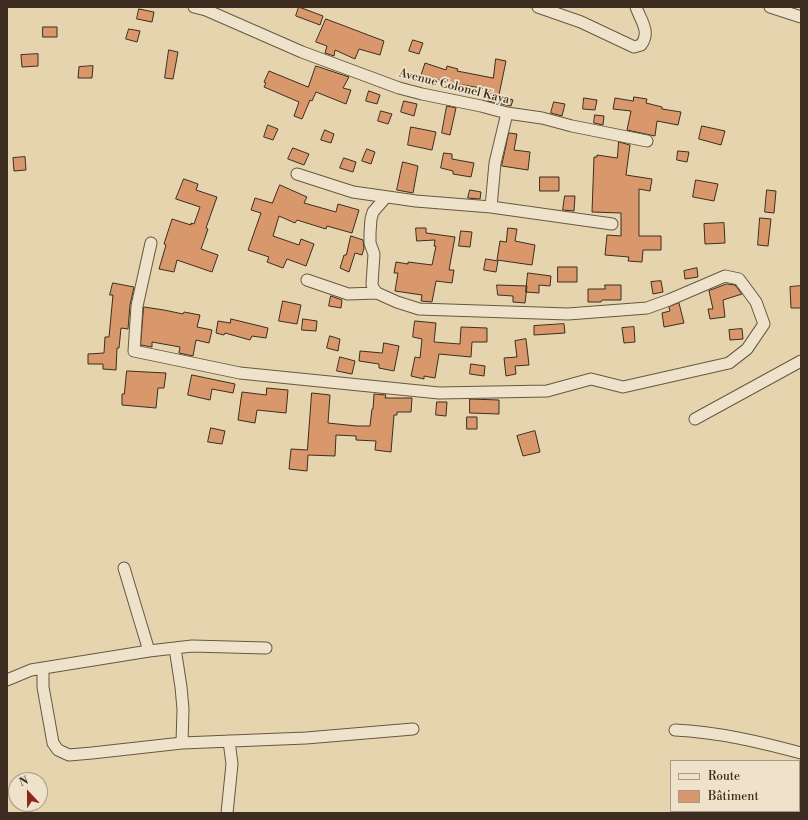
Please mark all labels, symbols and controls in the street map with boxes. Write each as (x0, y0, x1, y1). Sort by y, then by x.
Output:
street label: Avenue Colonel Kaya (397, 66, 511, 108)
legend (670, 760, 800, 812)
text: Route (708, 769, 740, 784)
north arrow (8, 772, 48, 812)
text: N (17, 774, 31, 790)
text: Bâtiment (708, 789, 759, 804)

